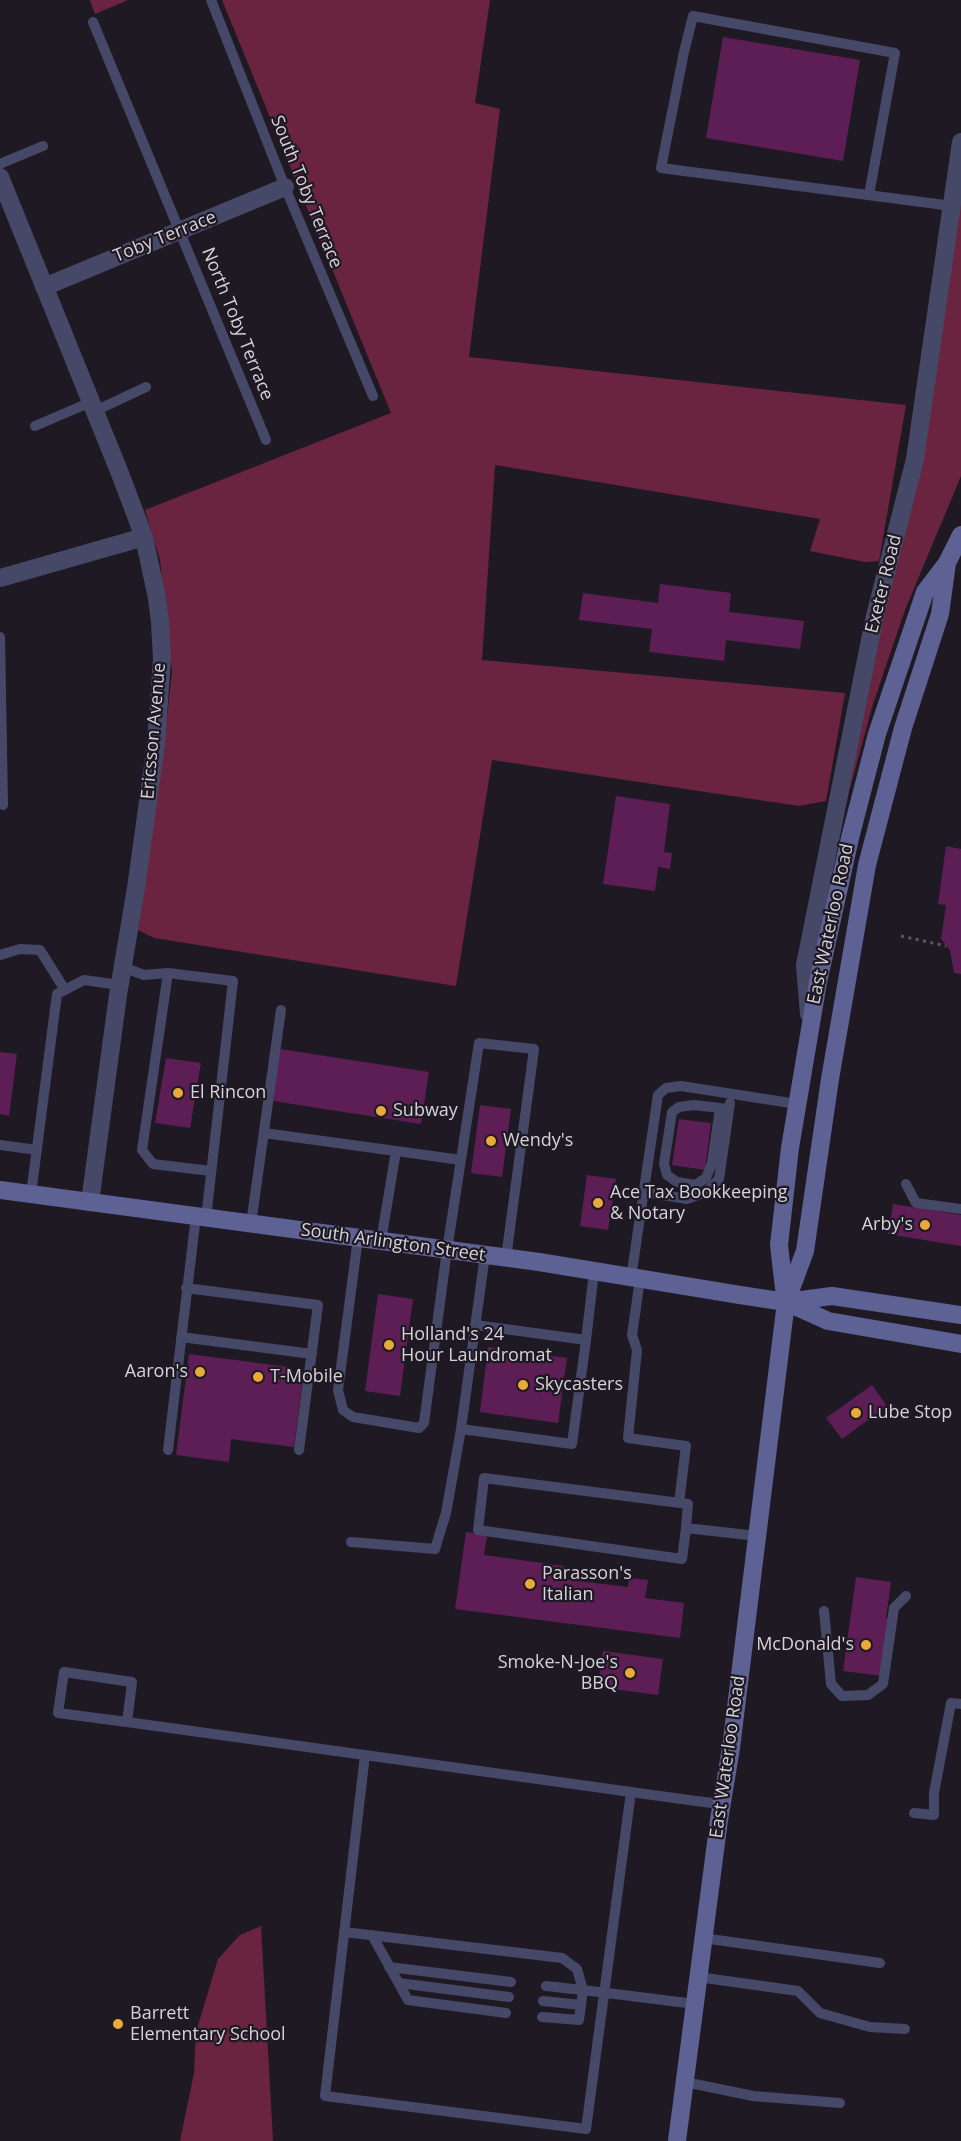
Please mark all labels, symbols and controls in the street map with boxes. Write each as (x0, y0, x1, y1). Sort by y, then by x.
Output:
street label: South Toby Terrace (265, 112, 347, 272)
street label: Toby Terrace (110, 207, 220, 267)
street label: North Toby Terrace (196, 244, 278, 404)
street label: Exeter Road (861, 532, 907, 636)
street label: Ericsson Avenue (137, 662, 171, 800)
street label: East Waterloo Road (803, 842, 859, 1006)
place label: El Rincon (190, 1082, 266, 1104)
marker: El Rincon (171, 1086, 185, 1100)
place label: Subway (393, 1100, 458, 1122)
marker: Subway (374, 1104, 388, 1118)
place label: Wendy's (503, 1130, 573, 1152)
marker: Wendy's (484, 1134, 498, 1148)
place label: Ace Tax Bookkeeping & Notary (610, 1182, 788, 1224)
marker: Ace Tax Bookkeeping & Notary (591, 1196, 605, 1210)
place label: Arby's (862, 1214, 913, 1236)
marker: Arby's (918, 1218, 932, 1232)
street label: South Arlington Street (300, 1219, 486, 1267)
place label: Holland's 24 Hour Laundromat (401, 1324, 552, 1366)
marker: Holland's 24 Hour Laundromat (382, 1338, 396, 1352)
place label: Aaron's (125, 1361, 188, 1383)
marker: Aaron's (193, 1365, 207, 1379)
place label: T-Mobile (270, 1366, 343, 1388)
marker: T-Mobile (251, 1370, 265, 1384)
place label: Skycasters (535, 1374, 623, 1396)
marker: Skycasters (516, 1378, 530, 1392)
place label: Lube Stop (868, 1402, 952, 1424)
marker: Lube Stop (849, 1406, 863, 1420)
place label: Parasson's Italian (542, 1563, 632, 1606)
marker: Parasson's Italian (523, 1577, 537, 1591)
place label: McDonald's (756, 1634, 854, 1656)
marker: McDonald's (859, 1638, 873, 1652)
place label: Smoke-N-Joe's BBQ (498, 1652, 618, 1694)
marker: Smoke-N-Joe's BBQ (623, 1666, 637, 1680)
street label: East Waterloo Road (706, 1674, 750, 1840)
place label: Barrett Elementary School (130, 2003, 286, 2046)
marker: Barrett Elementary School (111, 2017, 125, 2031)

